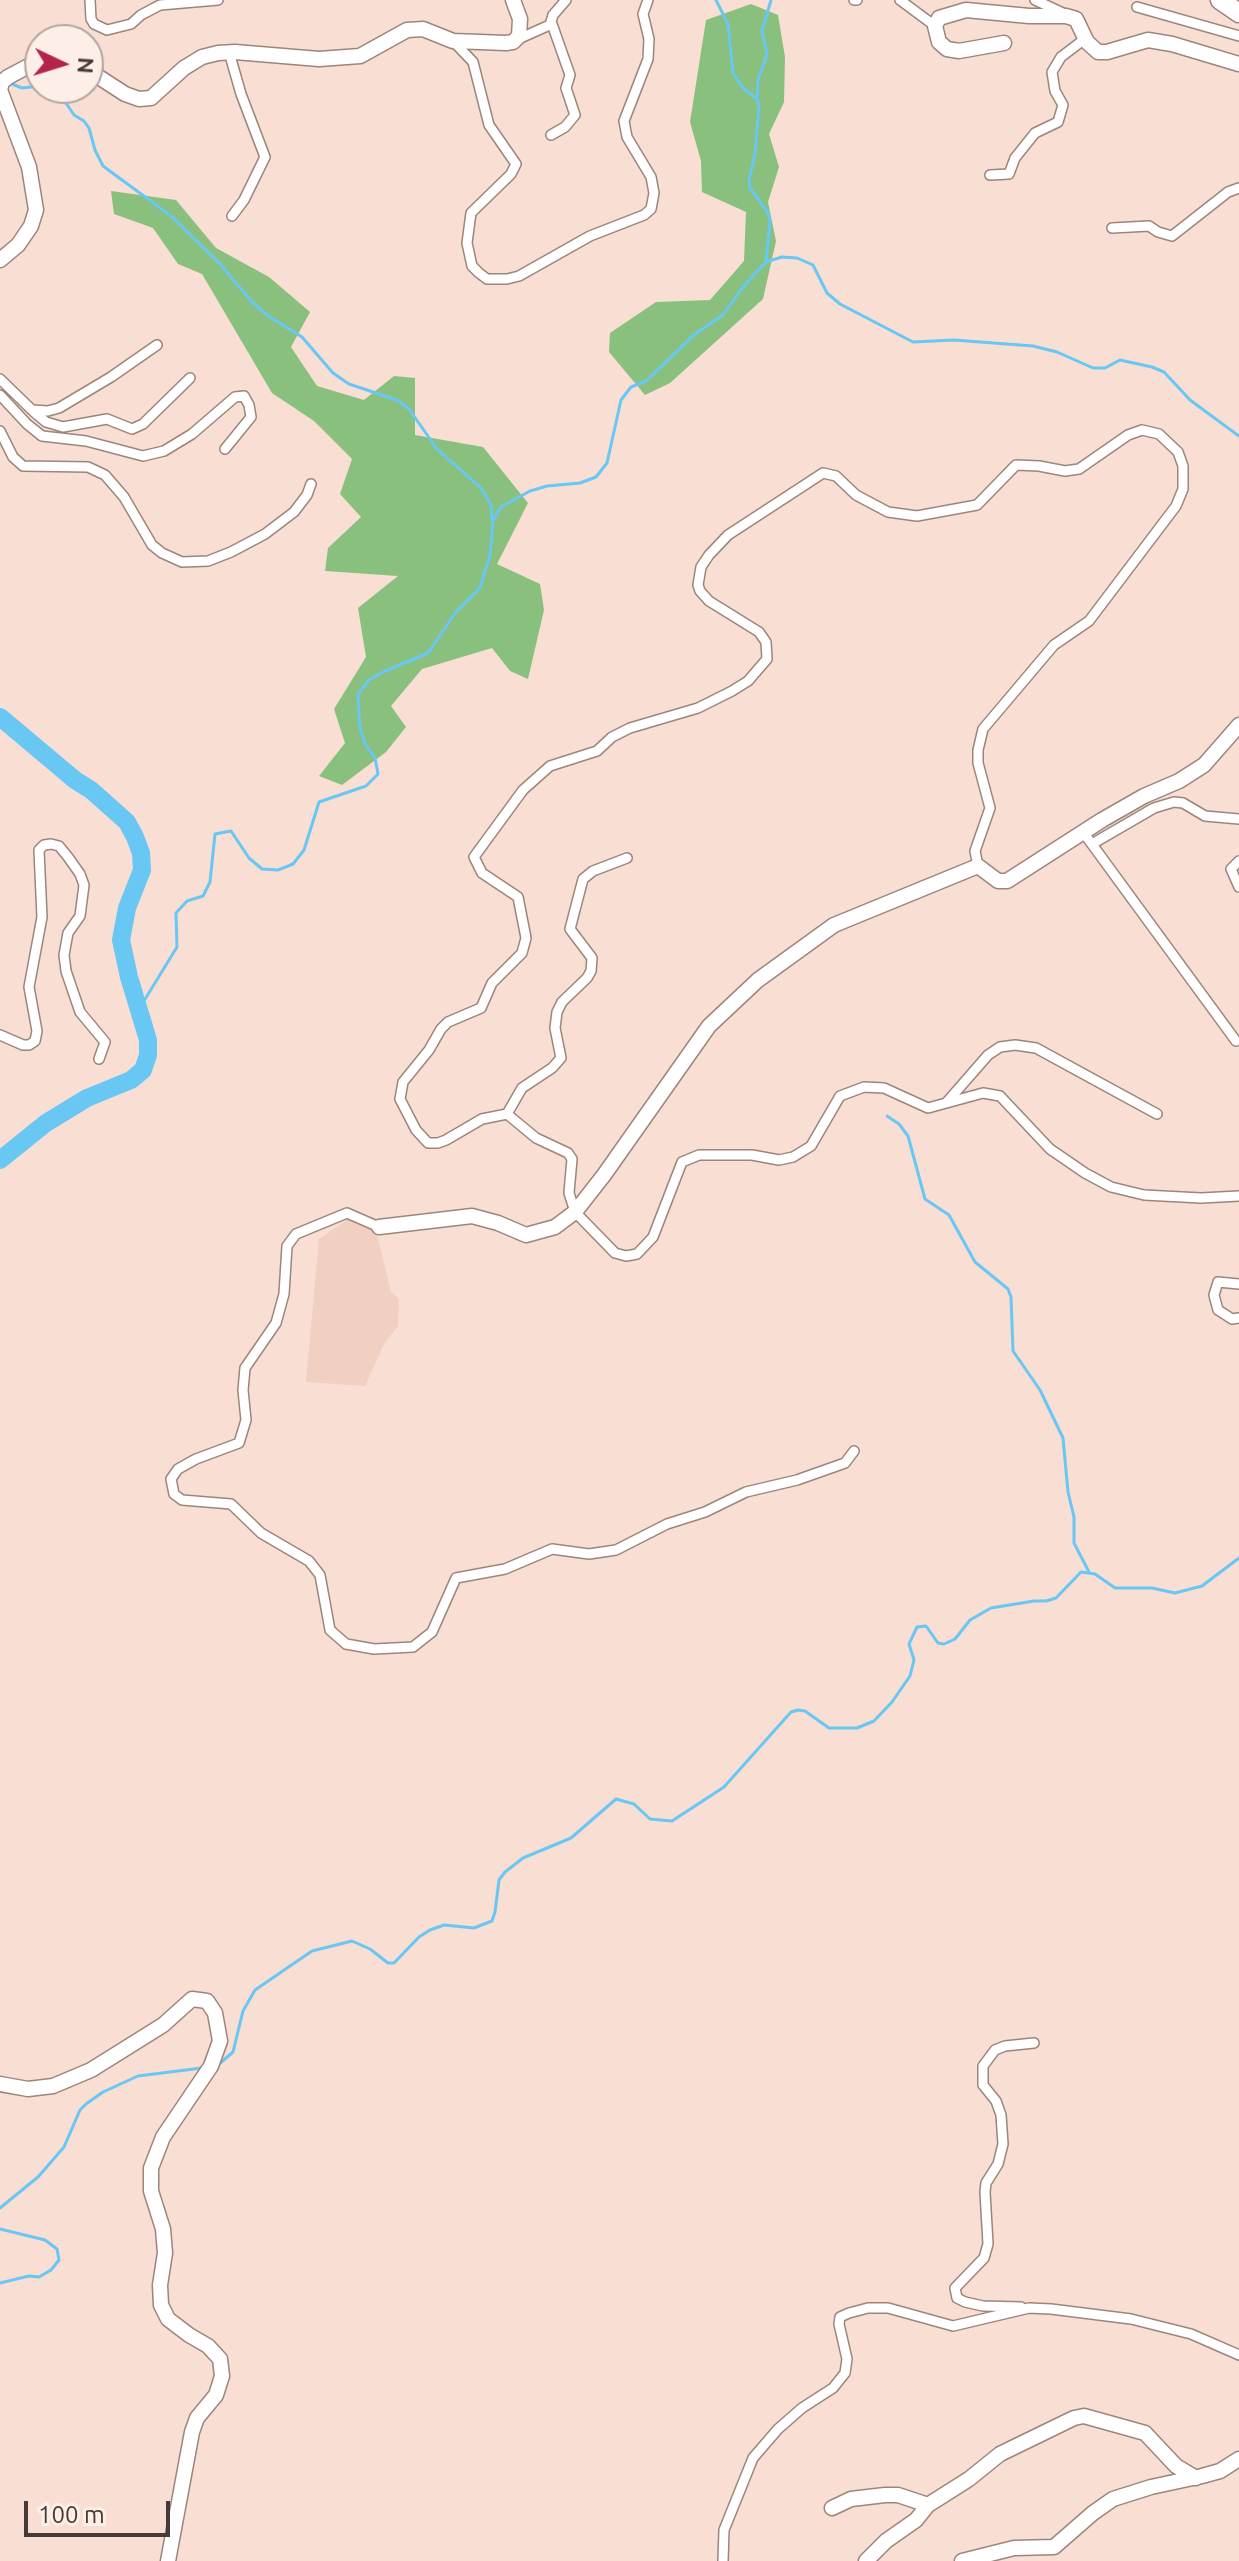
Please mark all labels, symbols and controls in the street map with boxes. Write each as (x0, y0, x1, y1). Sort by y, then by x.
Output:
north arrow (24, 24, 104, 104)
text: N (73, 56, 99, 75)
scale bar (28, 2485, 174, 2535)
text: 100 m (38, 2501, 105, 2528)

